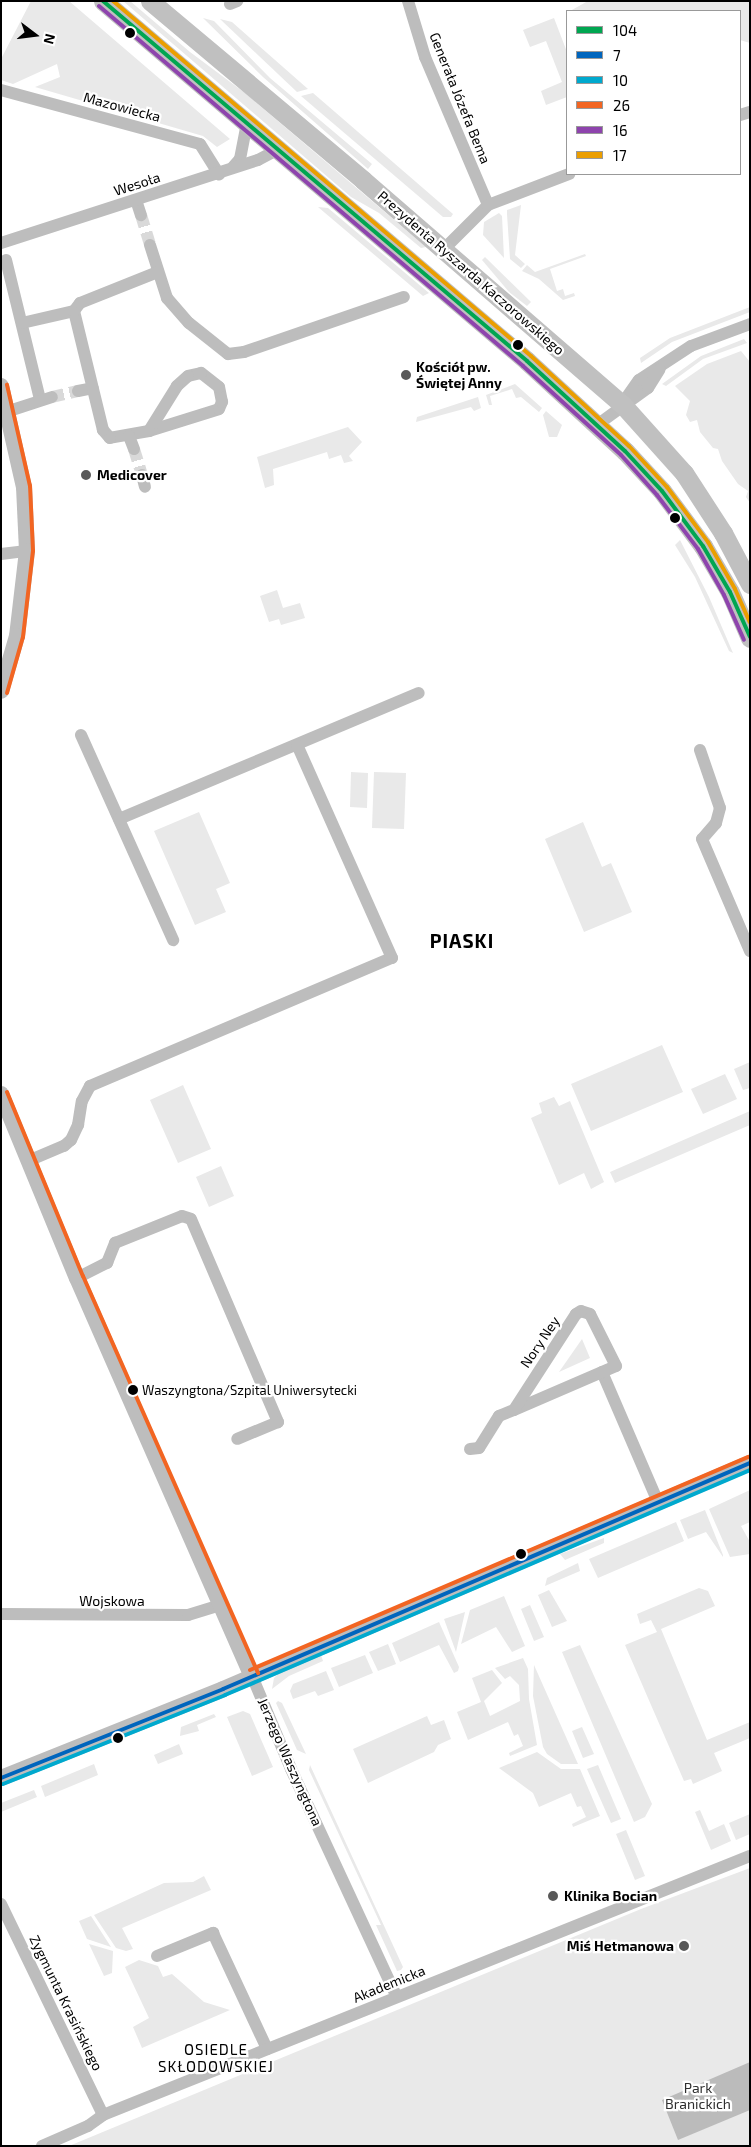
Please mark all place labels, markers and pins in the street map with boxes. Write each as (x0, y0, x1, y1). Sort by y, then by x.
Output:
unlabelled marker (125, 28, 135, 38)
unlabelled marker (513, 340, 523, 350)
place label: Kościół pw. Świętej Anny (416, 359, 502, 392)
marker: Kościół pw. Świętej Anny (400, 369, 412, 381)
place label: Medicover (97, 467, 167, 483)
marker: Medicover (79, 468, 93, 482)
unlabelled marker (670, 513, 680, 523)
place label: Waszyngtona/Szpital Uniwersytecki (142, 1382, 357, 1398)
marker: Waszyngtona/Szpital Uniwersytecki (128, 1385, 138, 1395)
unlabelled marker (516, 1549, 526, 1559)
unlabelled marker (113, 1733, 123, 1743)
place label: Klinika Bocian (564, 1888, 657, 1904)
marker: Klinika Bocian (546, 1889, 560, 1903)
place label: Miś Hetmanowa (567, 1938, 674, 1954)
marker: Miś Hetmanowa (678, 1940, 690, 1952)

